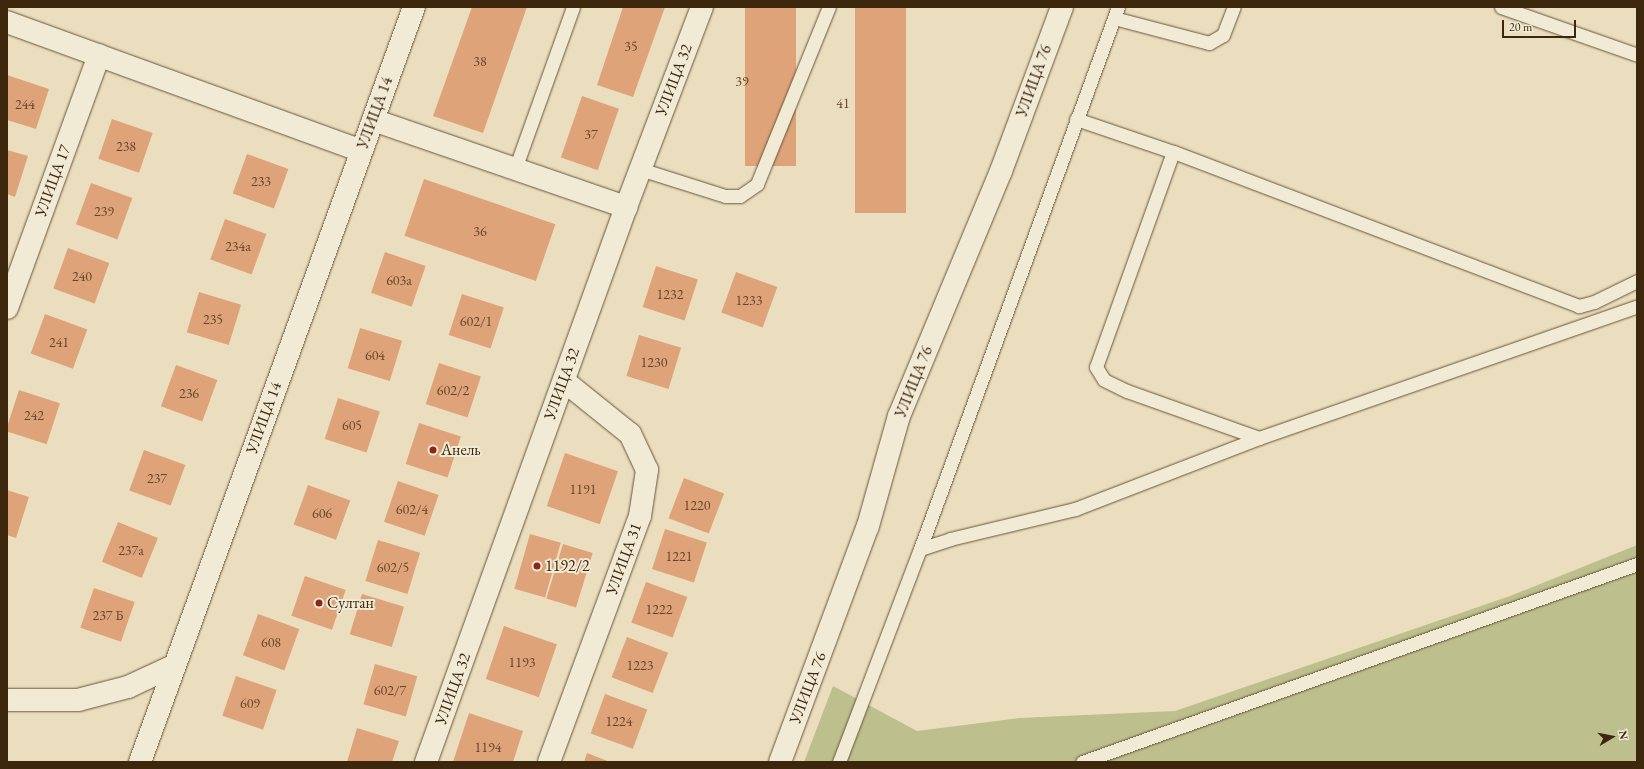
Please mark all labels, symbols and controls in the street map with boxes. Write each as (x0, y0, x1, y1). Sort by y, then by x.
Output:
scale bar (1504, 12, 1578, 38)
text: 20 m (1509, 19, 1532, 35)
house number: 35 (624, 38, 638, 54)
street label: УЛИЦА 32 (652, 41, 696, 119)
street label: УЛИЦА 76 (1012, 42, 1056, 120)
house number: 38 (473, 53, 487, 69)
house number: 39 (735, 73, 749, 89)
street label: УЛИЦА 14 (353, 74, 397, 152)
house number: 41 (836, 95, 850, 111)
house number: 244 (15, 96, 35, 112)
house number: 37 (584, 126, 598, 142)
house number: 238 (116, 138, 136, 154)
street label: УЛИЦА 17 (31, 142, 75, 220)
house number: 233 (251, 173, 271, 189)
house number: 239 (94, 203, 114, 219)
house number: 36 (473, 223, 487, 239)
house number: 234а (225, 238, 251, 254)
house number: 240 (72, 268, 92, 284)
house number: 603а (386, 272, 412, 288)
house number: 1232 (657, 286, 683, 302)
house number: 1233 (736, 292, 762, 308)
house number: 235 (203, 311, 223, 327)
house number: 602/1 (460, 313, 492, 329)
house number: 241 (49, 334, 69, 350)
street label: УЛИЦА 76 (891, 343, 937, 421)
street label: УЛИЦА 32 (540, 345, 584, 423)
house number: 604 (365, 347, 385, 363)
house number: 1230 (641, 354, 667, 370)
street label: УЛИЦА 14 (242, 379, 286, 457)
house number: 602/2 (437, 382, 469, 398)
house number: 236 (179, 385, 199, 401)
house number: 242 (24, 407, 44, 423)
house number: 605 (342, 417, 362, 433)
place label: Анель (441, 440, 481, 460)
marker: Анель (428, 445, 438, 455)
house number: 237 (147, 470, 167, 486)
house number: 1191 (570, 481, 596, 497)
house number: 1220 (684, 497, 710, 513)
house number: 602/4 (396, 501, 428, 517)
house number: 606 (312, 505, 332, 521)
street label: УЛИЦА 31 (602, 520, 646, 598)
house number: 237а (118, 542, 144, 558)
house number: 1221 (666, 548, 692, 564)
place label: 1192/2 (545, 556, 590, 576)
house number: 602/5 (377, 559, 409, 575)
marker: 1192/2 (532, 561, 542, 571)
place label: Султан (327, 593, 374, 613)
marker: Султан (314, 598, 324, 608)
house number: 1222 (646, 601, 672, 617)
house number: 237 Б (92, 607, 124, 623)
house number: 608 (261, 634, 281, 650)
street label: УЛИЦА 76 (786, 649, 830, 727)
street label: УЛИЦА 32 (431, 650, 475, 728)
house number: 1193 (509, 654, 535, 670)
house number: 1223 (627, 657, 653, 673)
house number: 602/7 (374, 682, 406, 698)
house number: 609 (240, 695, 260, 711)
house number: 1224 (606, 713, 632, 729)
north arrow (1592, 717, 1632, 757)
text: N (1616, 729, 1631, 741)
house number: 1194 (475, 739, 501, 755)

